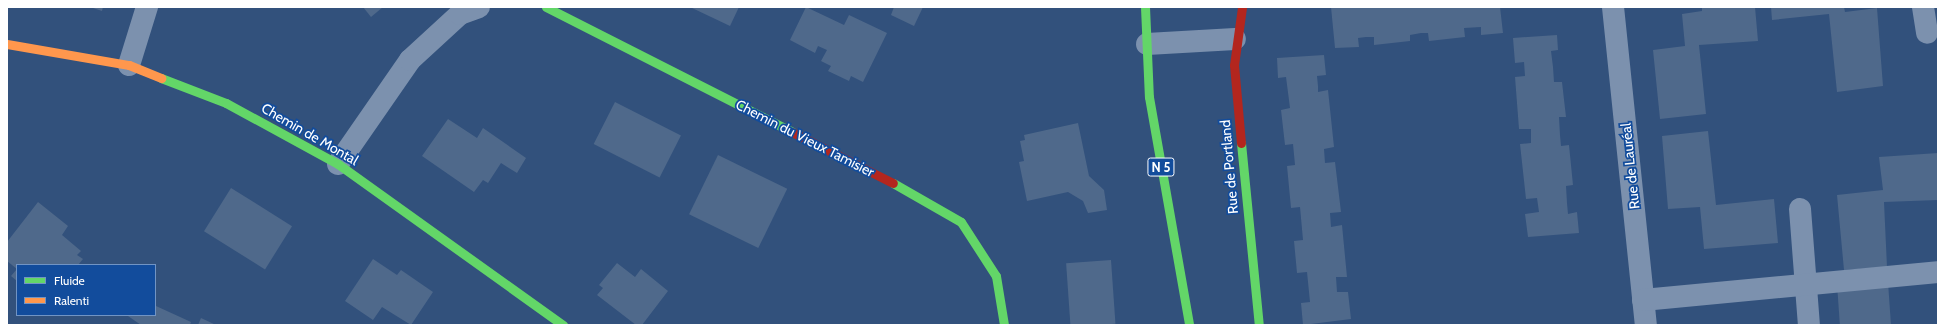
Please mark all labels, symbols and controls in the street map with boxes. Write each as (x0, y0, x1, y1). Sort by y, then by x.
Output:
street label: Chemin du Vieux Tamisier (733, 96, 877, 180)
street label: Chemin de Montal (259, 99, 361, 169)
street label: Rue de Portland (1217, 119, 1241, 215)
street label: Rue de Lauréal (1617, 122, 1643, 210)
road number: N 5 (1147, 156, 1175, 178)
legend (16, 264, 156, 316)
text: Fluide (54, 273, 85, 288)
text: Ralenti (54, 293, 89, 308)

